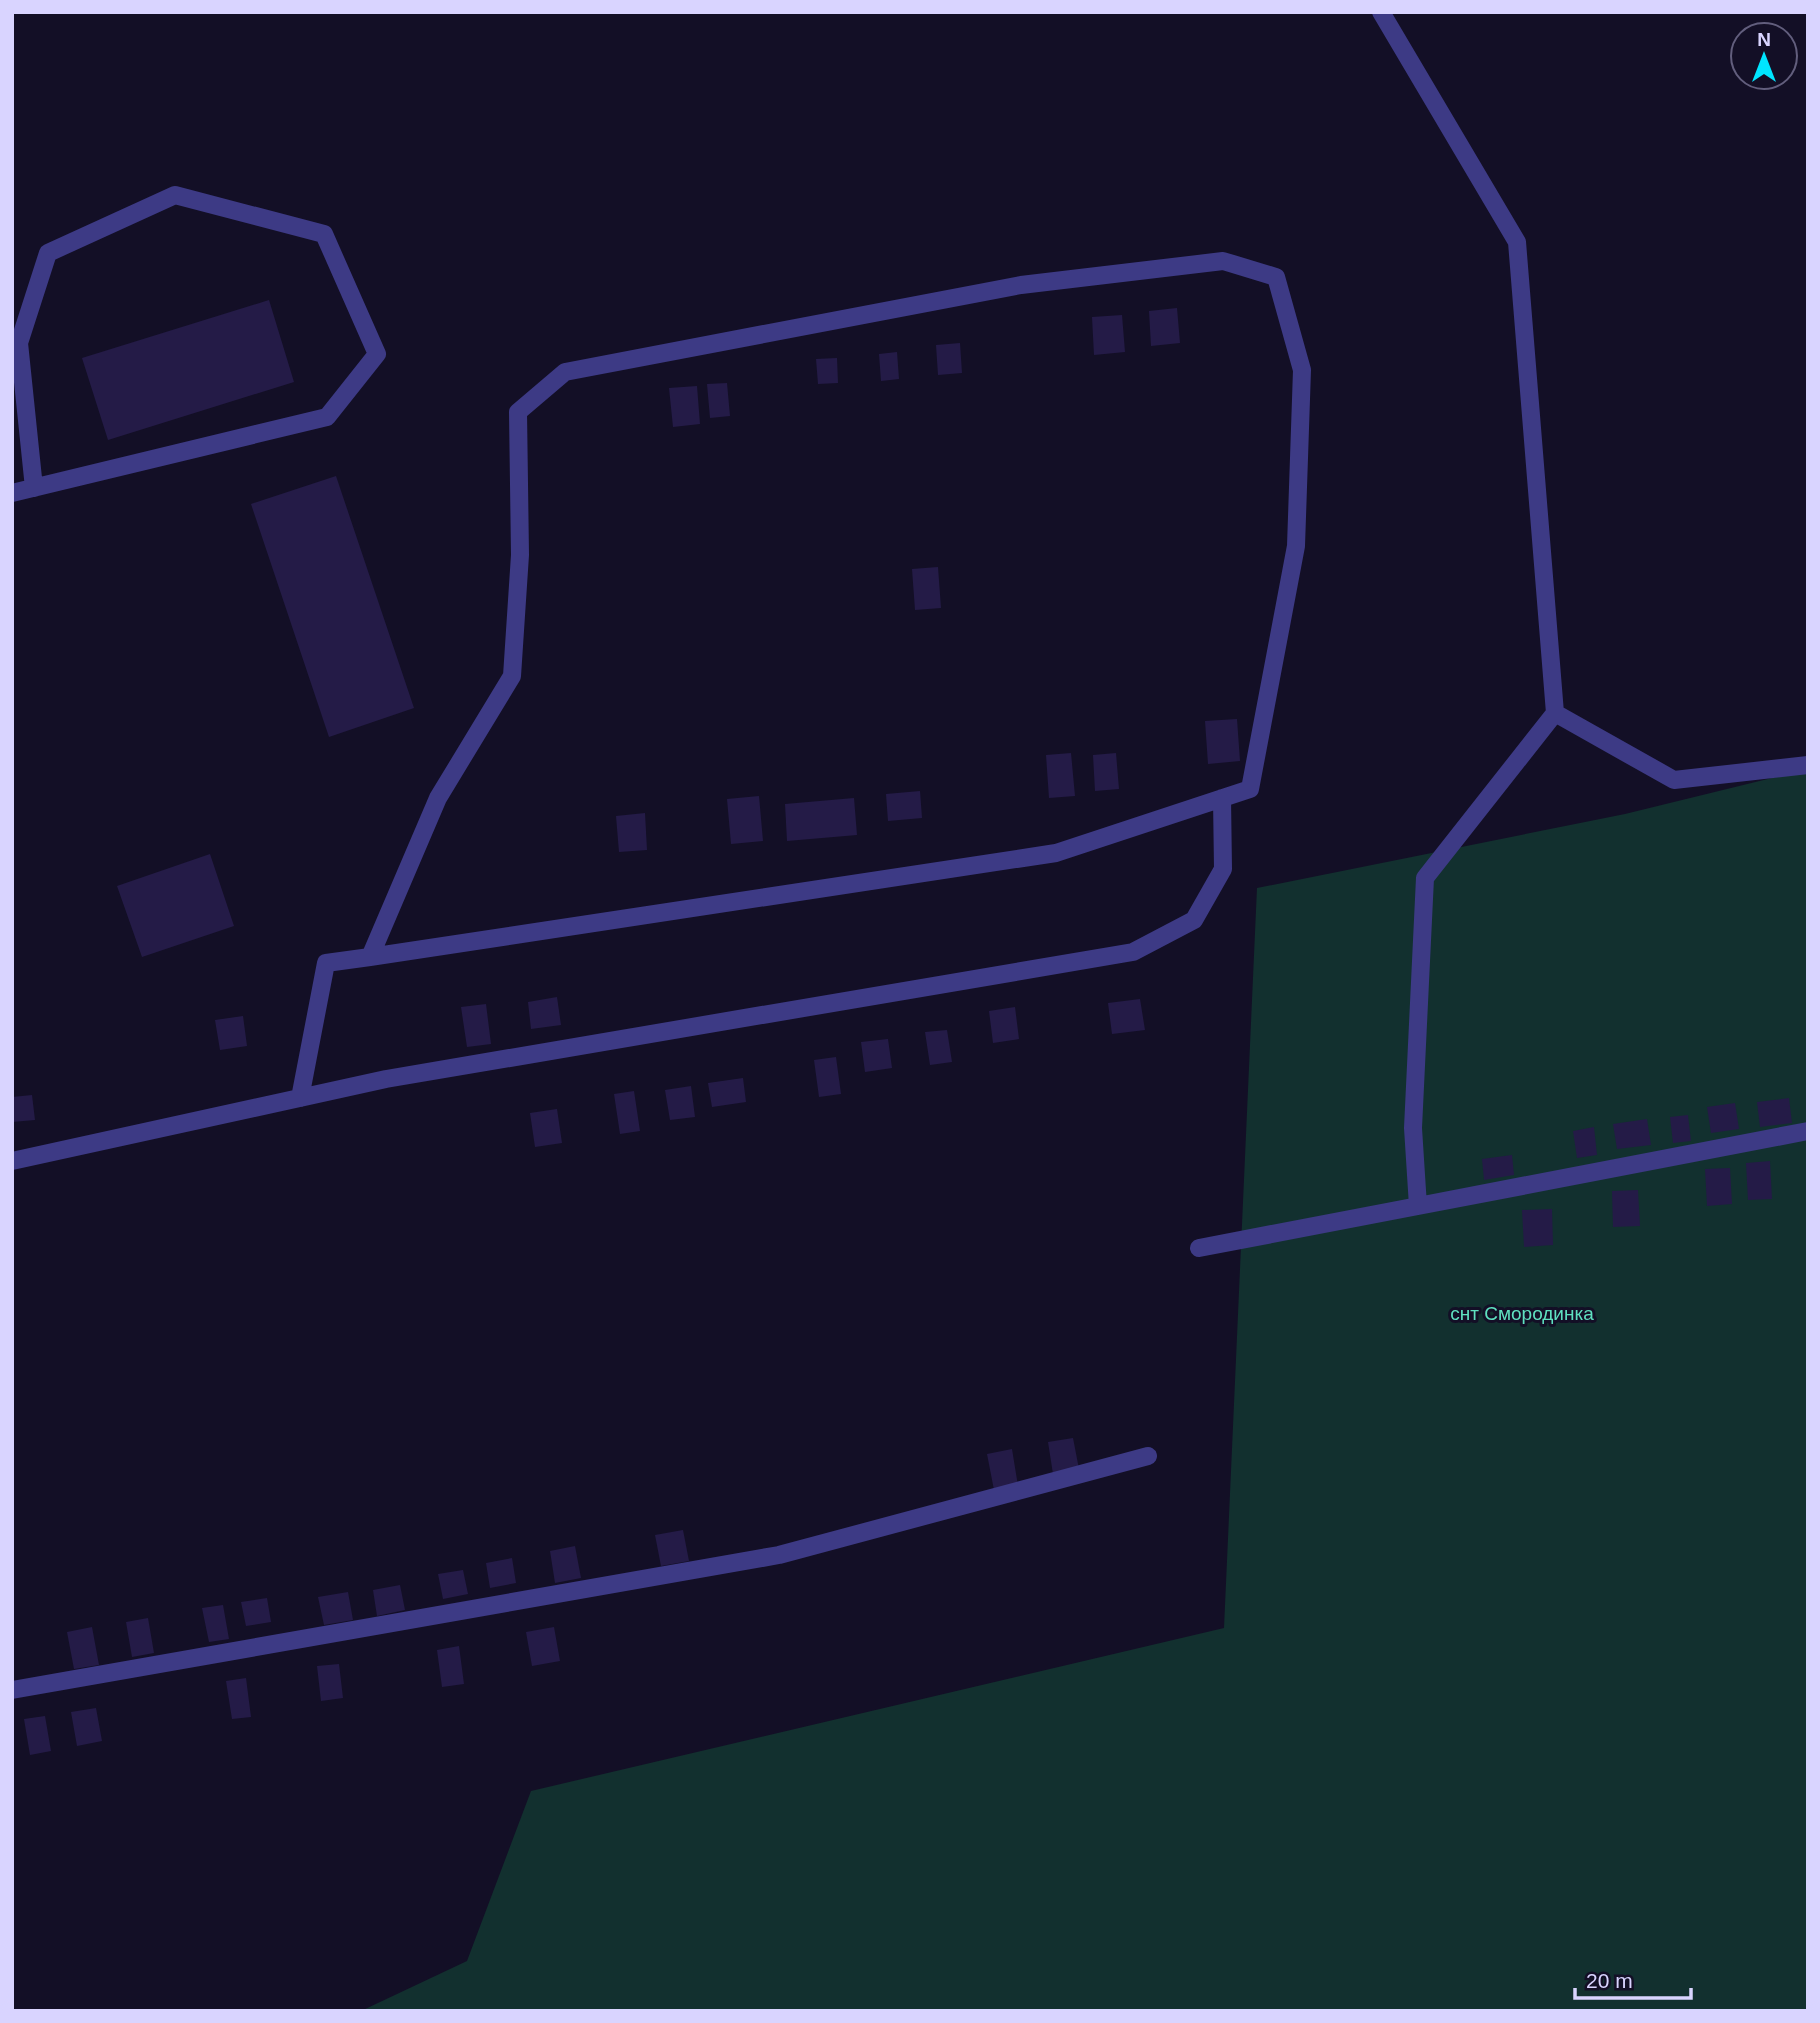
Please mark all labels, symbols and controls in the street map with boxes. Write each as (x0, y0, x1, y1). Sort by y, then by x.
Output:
north arrow (1729, 21, 1799, 91)
text: N (1757, 29, 1771, 50)
park label: снт Смородинка (1450, 1303, 1594, 1324)
scale bar (1575, 1956, 1690, 2000)
text: 20 m (1586, 1969, 1633, 1992)

